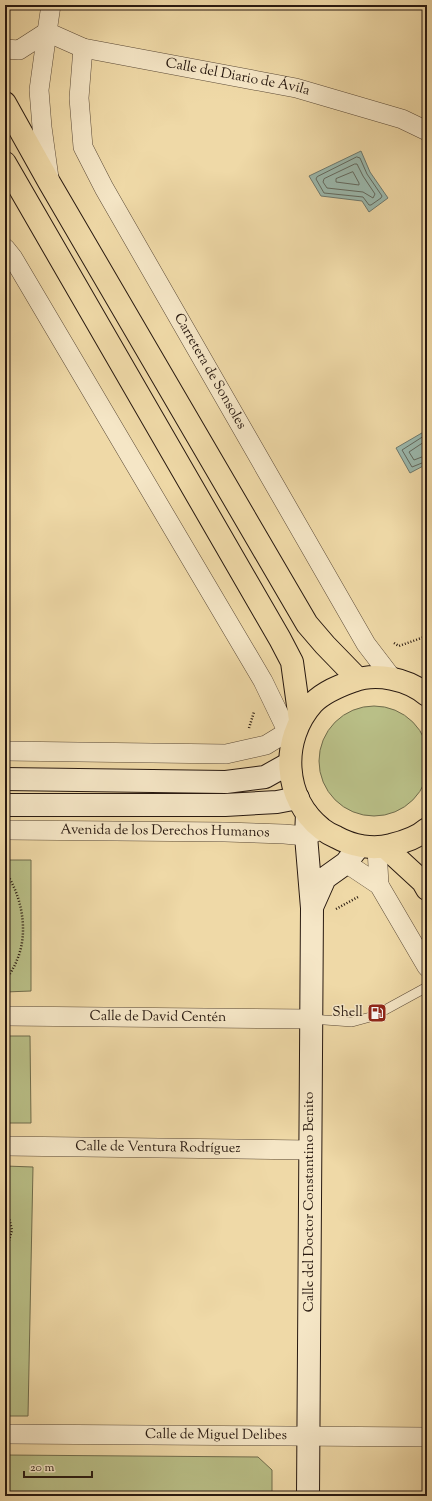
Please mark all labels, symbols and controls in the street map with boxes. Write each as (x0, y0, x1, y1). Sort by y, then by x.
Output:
street label: Calle del Diario de Ávila (164, 54, 313, 102)
street label: Carretera de Sonsoles (168, 310, 251, 433)
street label: Avenida de los Derechos Humanos (60, 821, 270, 844)
fuel station icon: Shell (366, 1002, 388, 1024)
place label: Shell (332, 1003, 363, 1023)
street label: Calle de David Centén (90, 1007, 226, 1028)
street label: Calle del Doctor Constantino Benito (300, 1091, 320, 1312)
street label: Calle de Ventura Rodríguez (75, 1137, 241, 1159)
street label: Calle de Miguel Delibes (145, 1425, 287, 1446)
scale bar (24, 1453, 92, 1479)
text: 20 m (30, 1459, 55, 1477)

